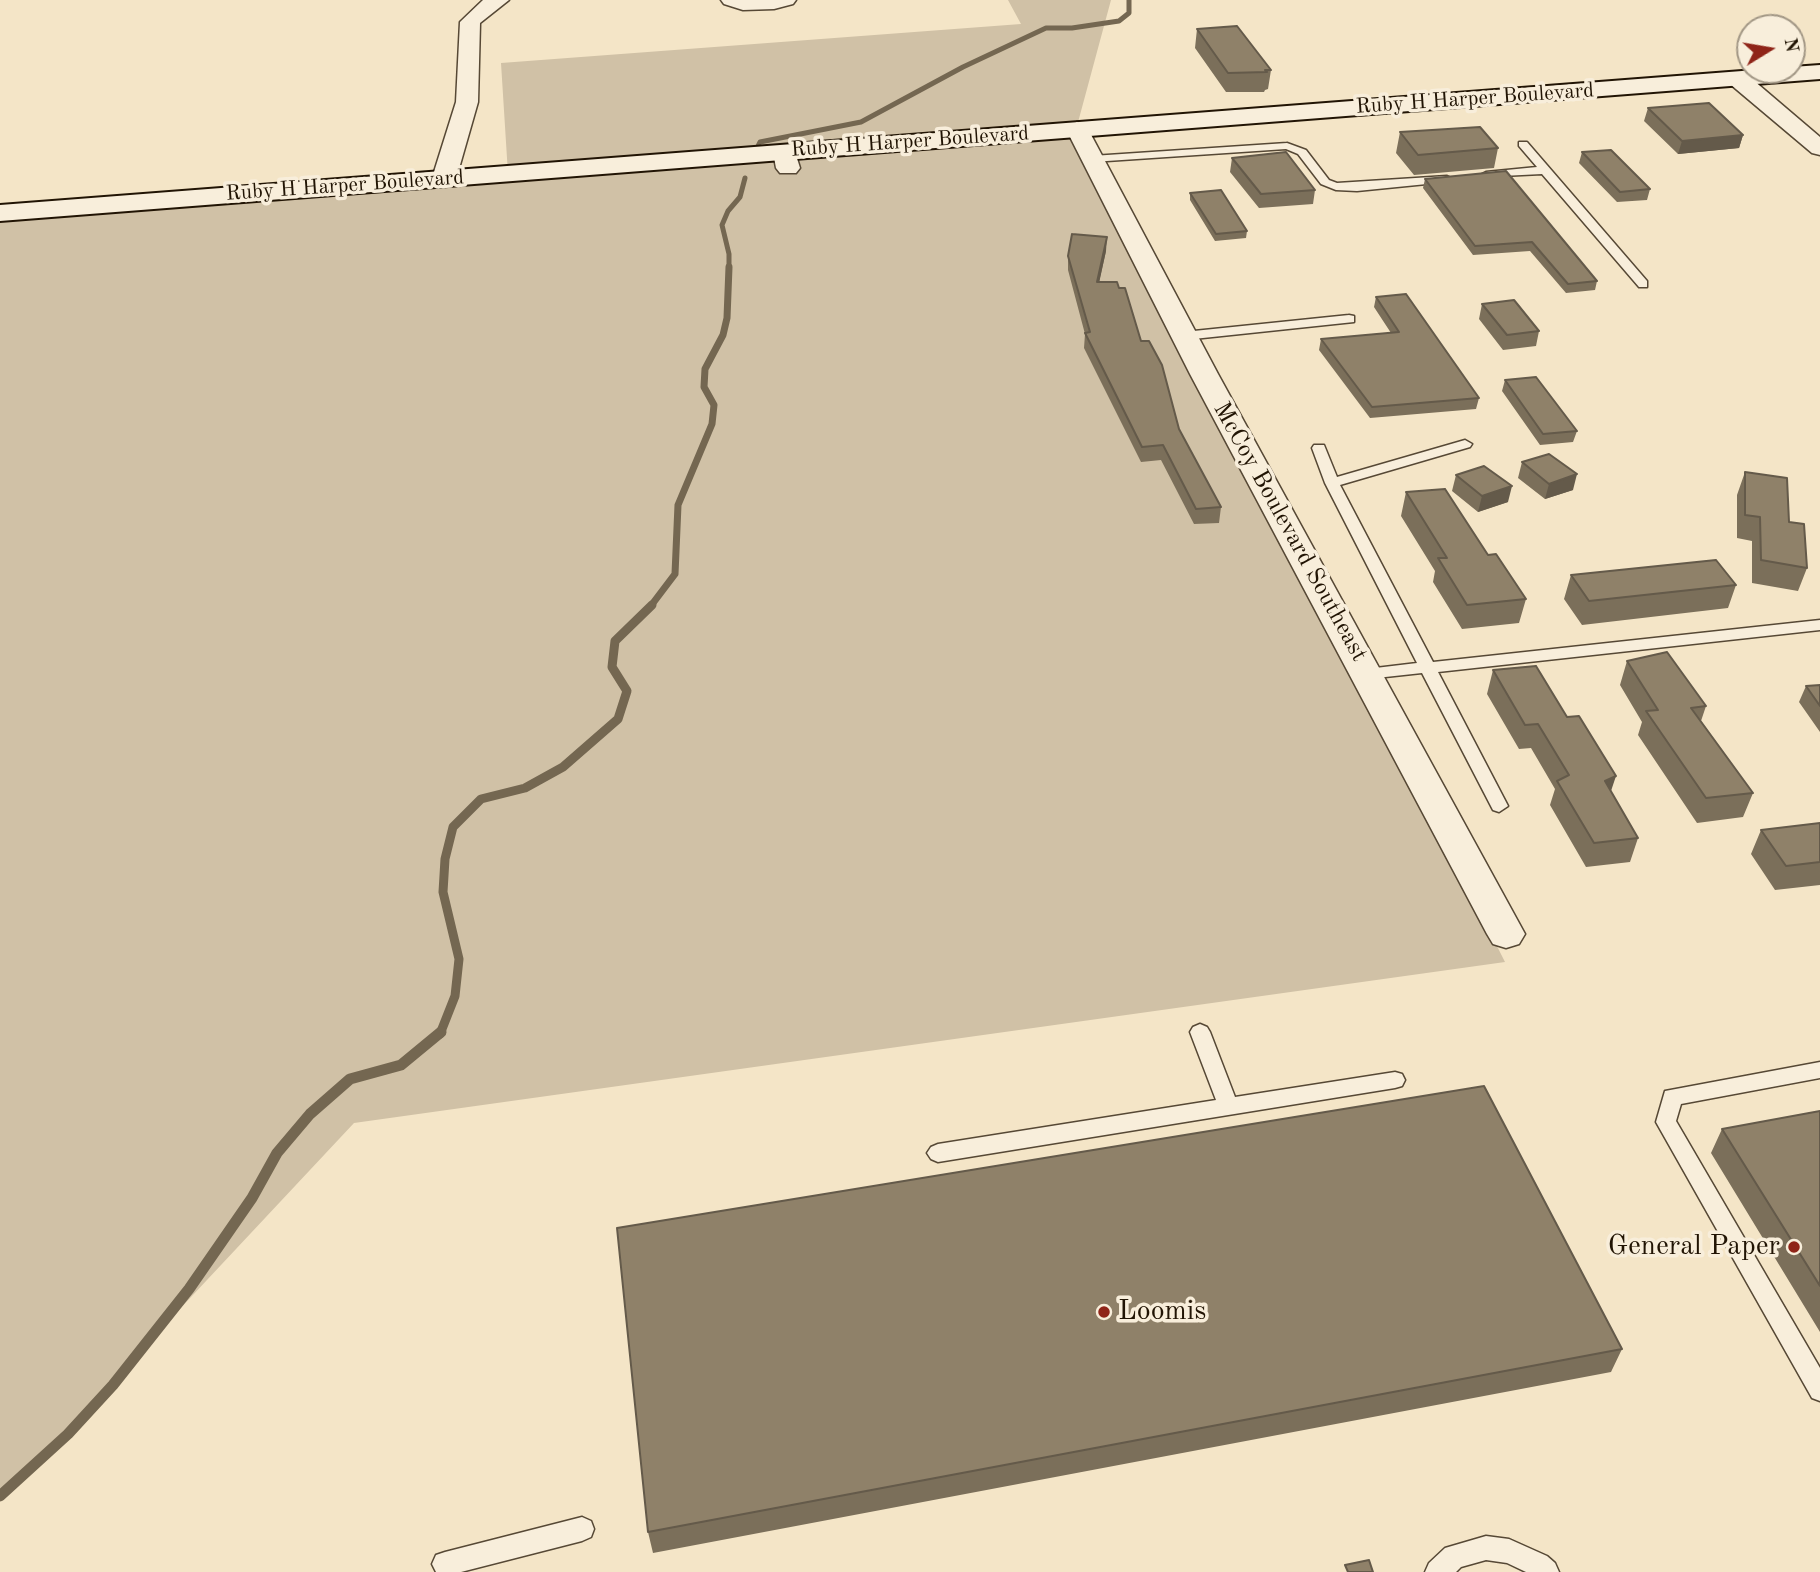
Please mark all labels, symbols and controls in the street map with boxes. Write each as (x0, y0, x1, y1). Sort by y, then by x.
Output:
north arrow (1736, 14, 1806, 84)
text: N (1779, 36, 1801, 54)
street label: Ruby H Harper Boulevard (1355, 78, 1595, 120)
street label: Ruby H Harper Boulevard (790, 121, 1030, 163)
street label: Ruby H Harper Boulevard (225, 165, 465, 207)
street label: McCoy Boulevard Southeast (1207, 397, 1373, 667)
place label: General Paper (1608, 1230, 1780, 1264)
marker: General Paper (1786, 1239, 1802, 1255)
place label: Loomis (1118, 1295, 1206, 1329)
marker: Loomis (1096, 1304, 1112, 1320)

